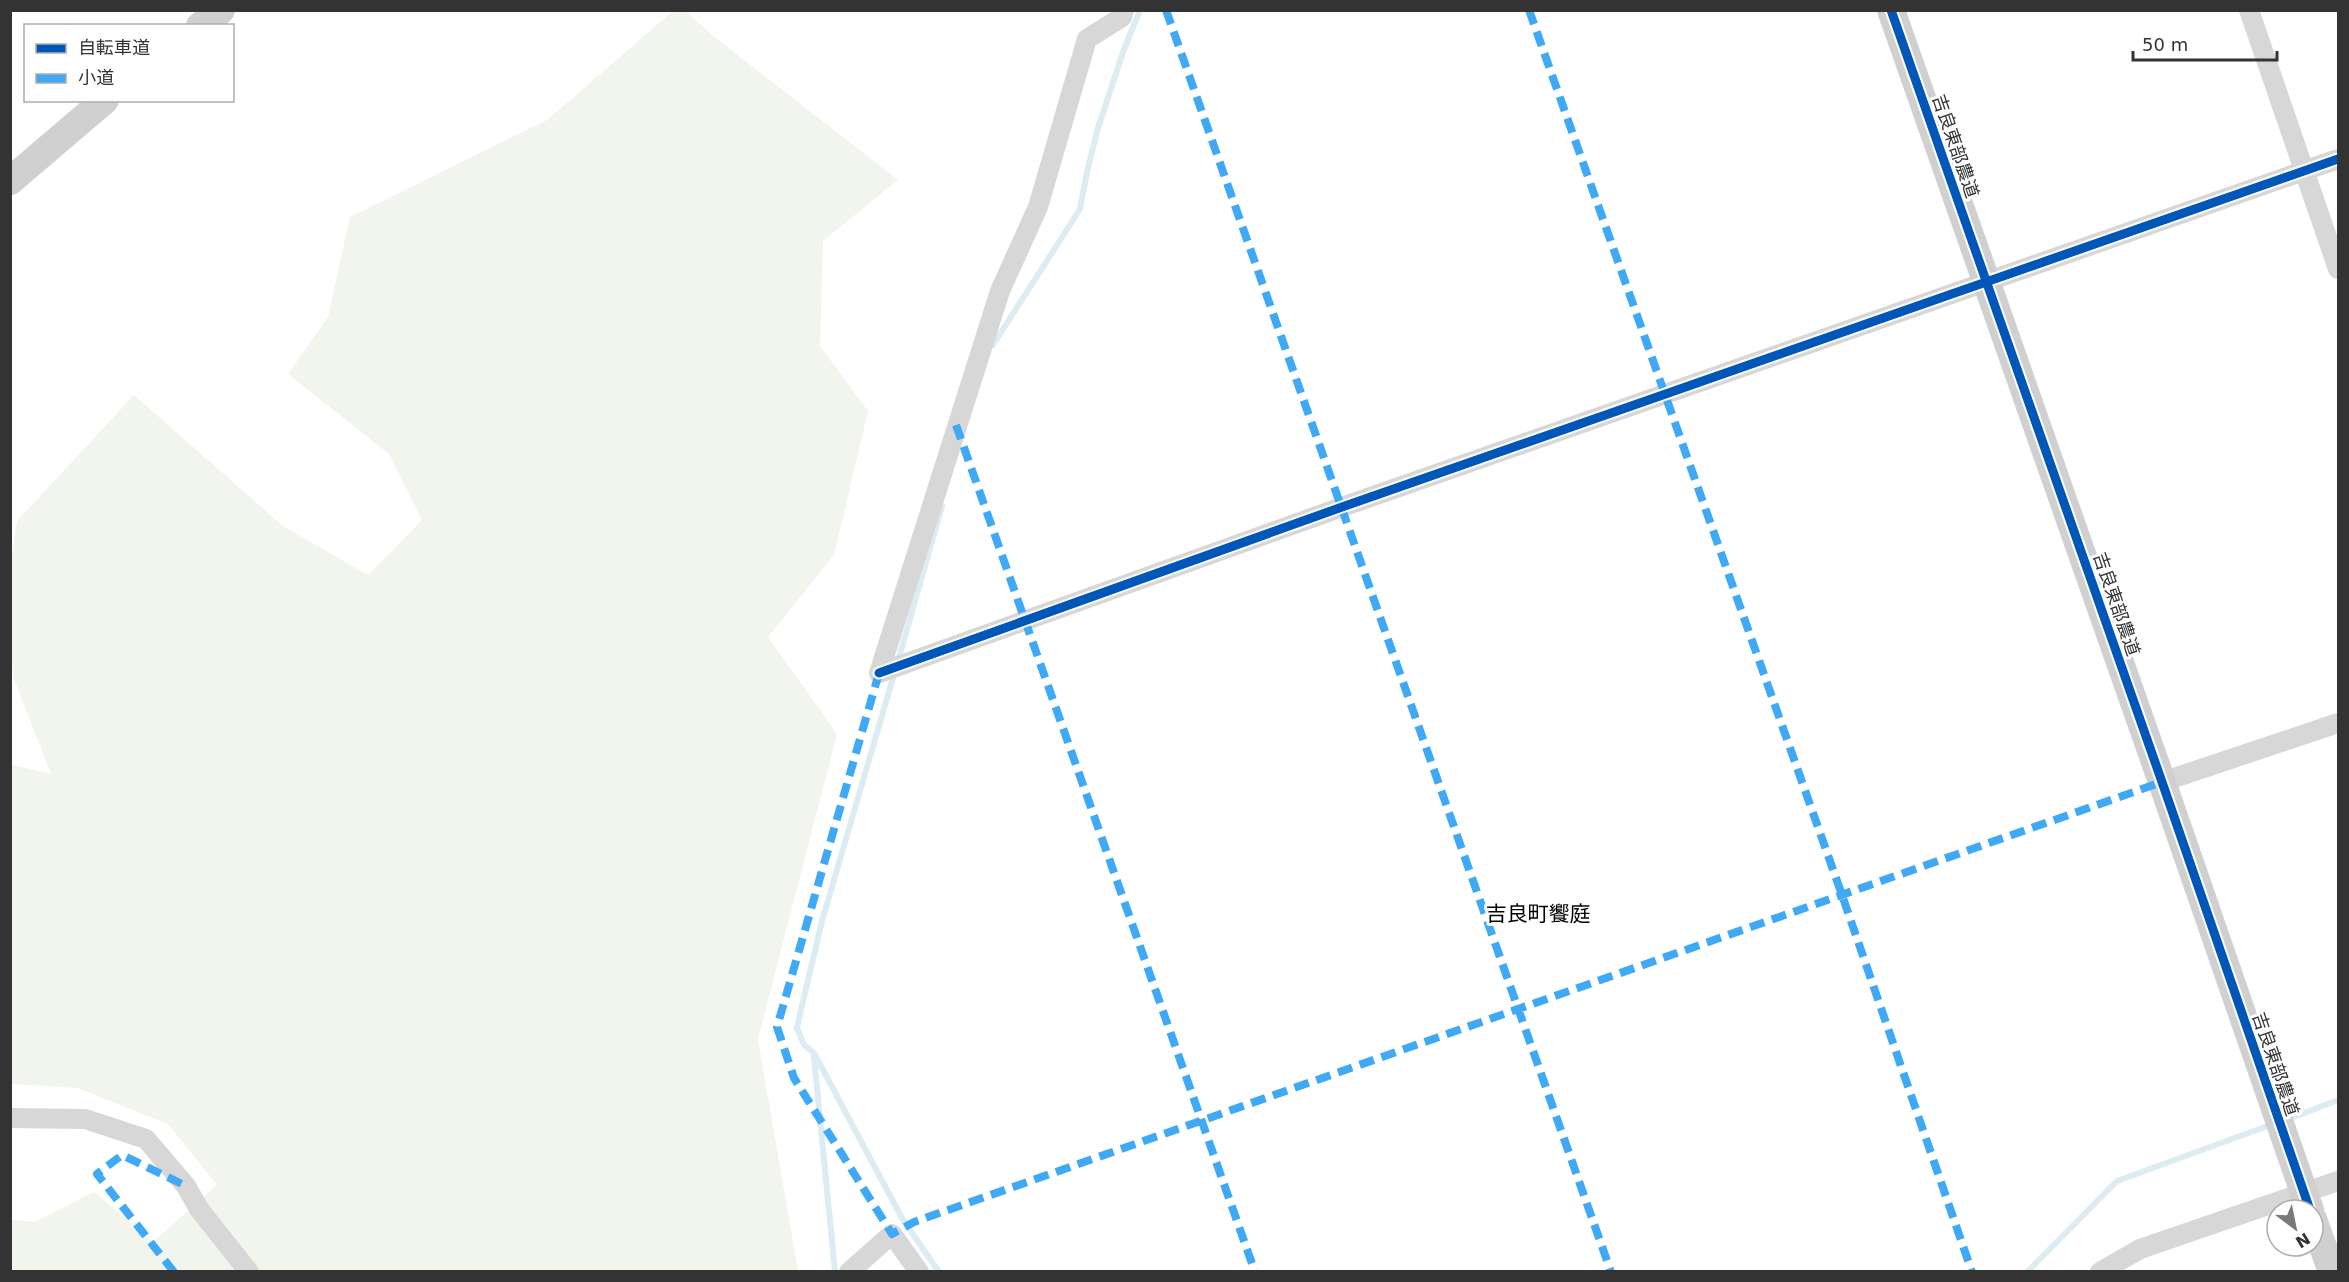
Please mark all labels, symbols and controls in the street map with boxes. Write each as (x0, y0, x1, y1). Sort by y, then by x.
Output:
legend (24, 24, 234, 102)
scale bar (2133, 24, 2277, 62)
text: 50 m (2142, 34, 2188, 55)
text: 自転車道 (78, 37, 150, 58)
text: 小道 (78, 67, 114, 88)
street label: 吉良東部農道 (1928, 92, 1984, 200)
street label: 吉良東部農道 (2089, 550, 2145, 658)
district label: 吉良町饗庭 (1486, 902, 1591, 926)
street label: 吉良東部農道 (2248, 1010, 2304, 1118)
north arrow (2265, 1198, 2325, 1258)
text: N (2292, 1229, 2313, 1252)

